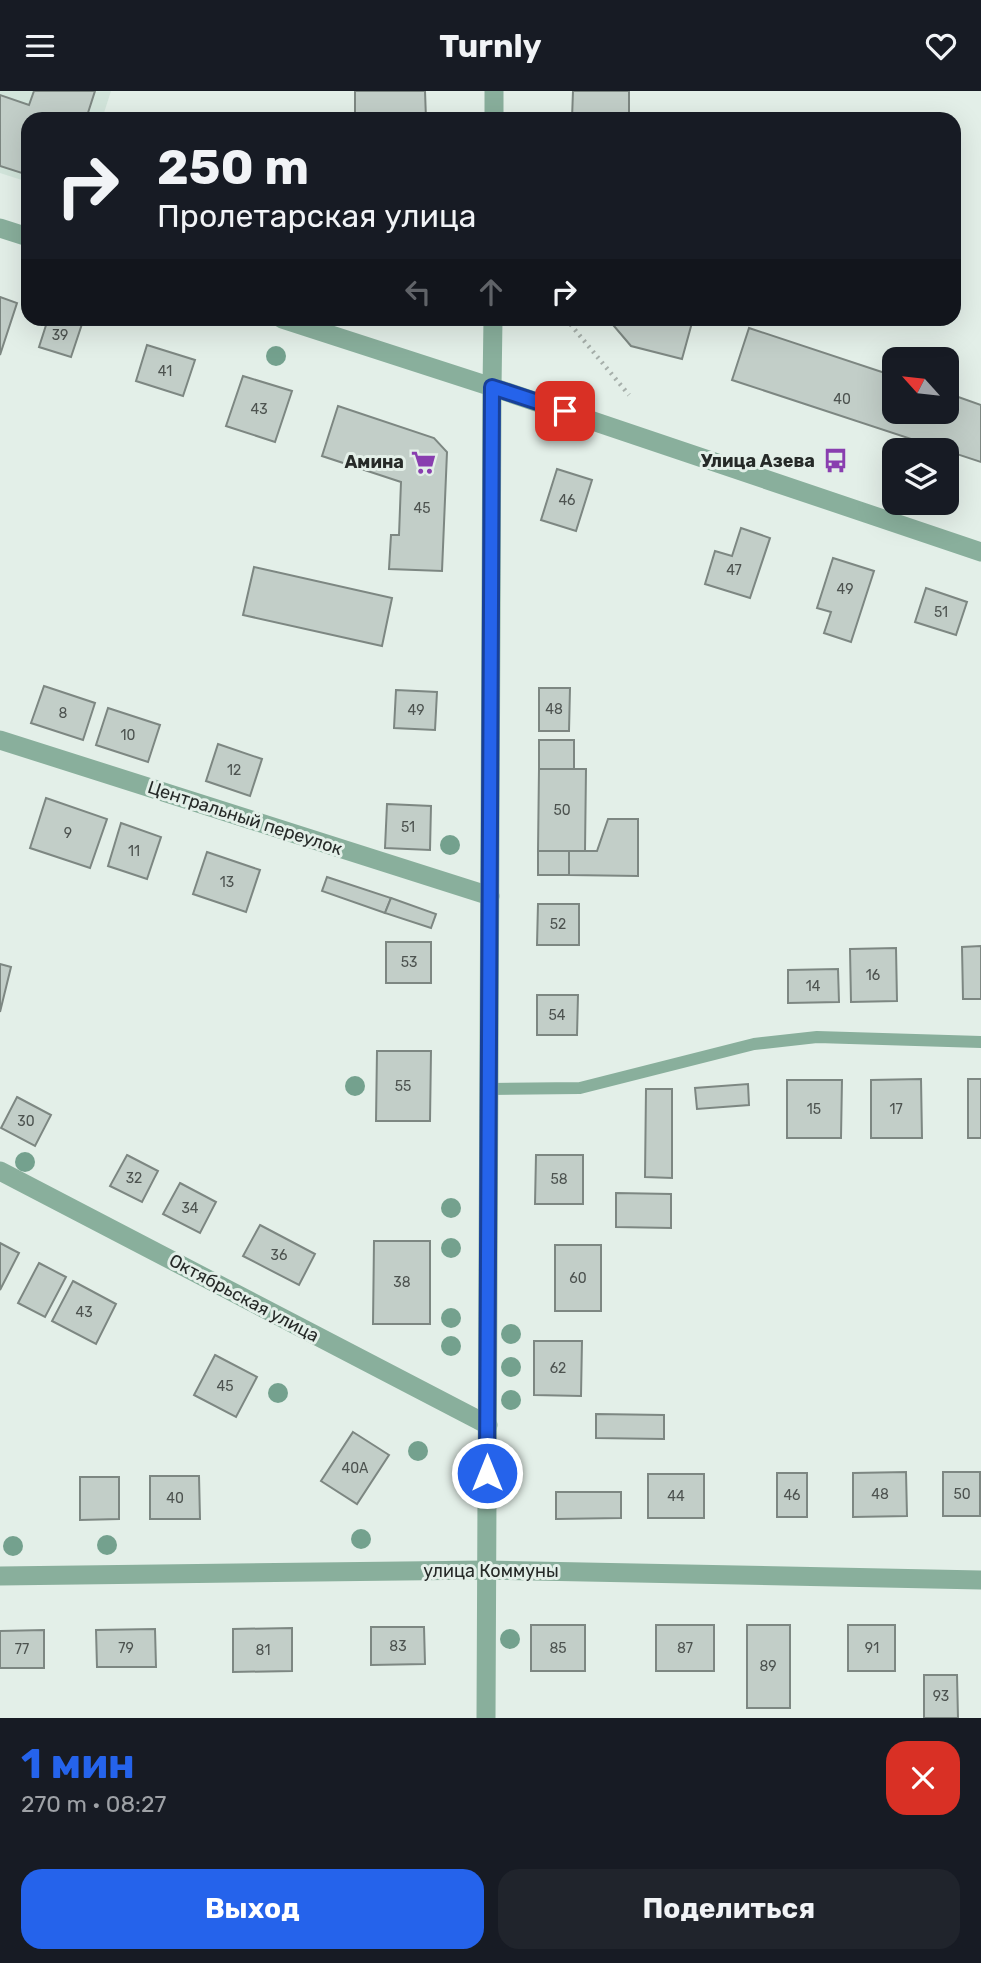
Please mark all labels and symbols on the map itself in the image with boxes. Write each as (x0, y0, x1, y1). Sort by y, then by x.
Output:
house number: 39 (52, 327, 68, 344)
north arrow (882, 347, 959, 423)
house number: 41 (158, 363, 172, 380)
pin (535, 381, 595, 441)
house number: 40 (833, 391, 851, 408)
house number: 43 (250, 401, 268, 418)
bus stop icon: Улица Азева (821, 447, 849, 475)
supermarket icon: Амина (410, 448, 438, 476)
place label: Улица Азева (701, 450, 815, 472)
place label: Амина (344, 451, 404, 473)
house number: 46 (558, 492, 576, 509)
house number: 45 (413, 500, 431, 517)
house number: 47 (726, 562, 742, 579)
house number: 49 (837, 581, 853, 598)
house number: 51 (934, 604, 948, 621)
house number: 48 (545, 701, 563, 718)
house number: 49 (408, 702, 424, 719)
house number: 8 (59, 705, 68, 722)
house number: 10 (121, 727, 136, 744)
house number: 12 (227, 762, 241, 779)
street label: Центральный переулок (145, 776, 345, 860)
house number: 50 (553, 802, 571, 819)
house number: 51 (401, 819, 415, 836)
house number: 9 (64, 825, 72, 842)
house number: 11 (128, 843, 140, 860)
house number: 13 (220, 874, 234, 891)
house number: 52 (550, 916, 566, 933)
house number: 53 (401, 954, 417, 971)
house number: 16 (866, 967, 880, 984)
house number: 14 (806, 978, 821, 995)
house number: 54 (548, 1007, 566, 1024)
house number: 55 (395, 1078, 411, 1095)
house number: 15 (807, 1101, 821, 1118)
house number: 17 (889, 1101, 903, 1118)
house number: 30 (17, 1113, 35, 1130)
house number: 32 (126, 1170, 142, 1187)
house number: 58 (550, 1171, 568, 1188)
house number: 34 (181, 1200, 199, 1217)
house number: 36 (271, 1247, 287, 1264)
street label: Октябрьская улица (165, 1249, 323, 1347)
house number: 60 (569, 1270, 587, 1287)
house number: 38 (393, 1274, 411, 1291)
house number: 43 (75, 1304, 93, 1321)
house number: 62 (550, 1360, 566, 1377)
house number: 45 (216, 1378, 234, 1395)
position arrow (450, 1436, 524, 1510)
house number: 40А (342, 1460, 369, 1477)
house number: 48 (871, 1486, 889, 1503)
house number: 50 (953, 1486, 971, 1503)
house number: 46 (783, 1487, 801, 1504)
house number: 44 (667, 1488, 685, 1505)
house number: 40 (166, 1490, 184, 1507)
street label: улица Коммуны (423, 1560, 559, 1582)
house number: 83 (389, 1638, 407, 1655)
house number: 79 (118, 1640, 134, 1657)
house number: 85 (549, 1640, 567, 1657)
house number: 87 (677, 1640, 693, 1657)
house number: 91 (865, 1640, 879, 1657)
house number: 77 (15, 1641, 29, 1658)
house number: 81 (256, 1642, 270, 1659)
house number: 89 (759, 1658, 777, 1675)
house number: 93 (933, 1688, 949, 1705)

